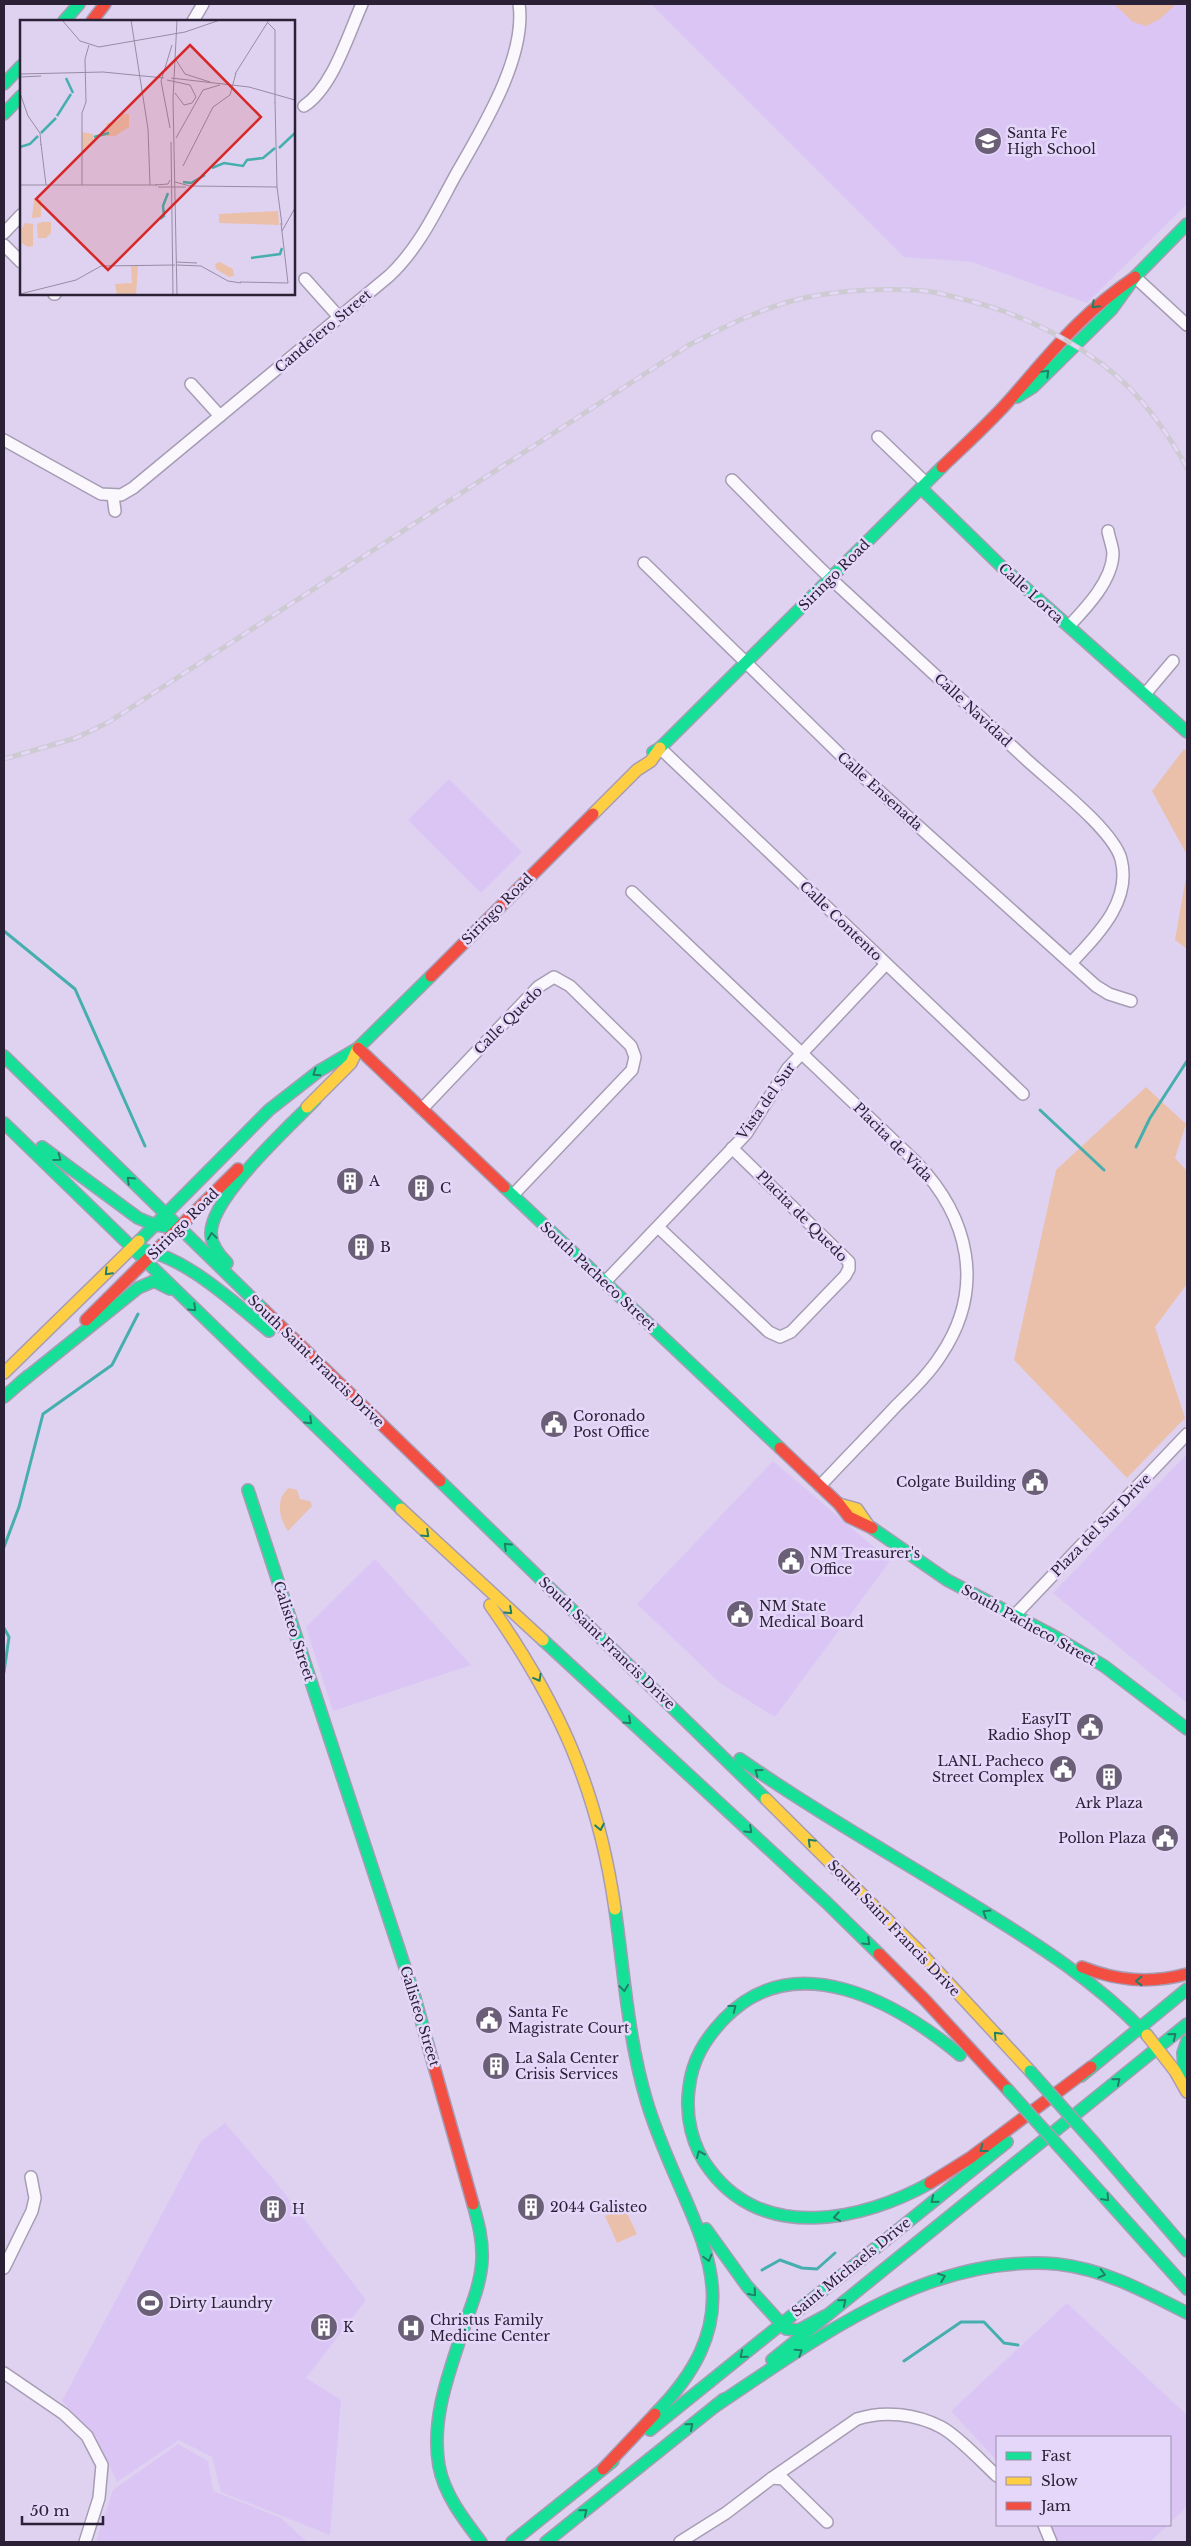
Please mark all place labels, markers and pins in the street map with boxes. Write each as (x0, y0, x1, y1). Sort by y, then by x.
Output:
place label: Santa Fe High School (1007, 124, 1096, 158)
school or university icon: Santa Fe High School (973, 126, 1003, 156)
building icon: A (335, 1166, 365, 1196)
place label: A (368, 1172, 380, 1190)
building icon: C (406, 1173, 436, 1203)
place label: C (440, 1179, 451, 1197)
building icon: B (346, 1232, 376, 1262)
place label: B (380, 1238, 391, 1256)
place label: Coronado Post Office (573, 1407, 649, 1441)
public building icon: Coronado Post Office (539, 1409, 569, 1439)
public building icon: Colgate Building (1020, 1467, 1050, 1497)
place label: Colgate Building (896, 1473, 1017, 1491)
place label: NM Treasurer's Office (810, 1544, 920, 1578)
public building icon: NM Treasurer's Office (776, 1546, 806, 1576)
place label: NM State Medical Board (759, 1597, 864, 1631)
public building icon: NM State Medical Board (725, 1599, 755, 1629)
place label: EasyIT Radio Shop (987, 1710, 1071, 1744)
public building icon: EasyIT Radio Shop (1075, 1712, 1105, 1742)
place label: LANL Pacheco Street Complex (932, 1752, 1044, 1786)
public building icon: LANL Pacheco Street Complex (1048, 1754, 1078, 1784)
building icon: Ark Plaza (1094, 1762, 1124, 1792)
place label: Ark Plaza (1074, 1794, 1143, 1812)
public building icon: Pollon Plaza (1150, 1823, 1180, 1853)
place label: Pollon Plaza (1058, 1829, 1146, 1847)
place label: Santa Fe Magistrate Court (508, 2003, 630, 2037)
public building icon: Santa Fe Magistrate Court (474, 2005, 504, 2035)
place label: La Sala Center Crisis Services (515, 2049, 619, 2083)
building icon: La Sala Center Crisis Services (481, 2051, 511, 2081)
building icon: 2044 Galisteo (516, 2192, 546, 2222)
building icon: H (258, 2194, 288, 2224)
place label: 2044 Galisteo (550, 2198, 647, 2216)
place label: H (292, 2200, 305, 2218)
sports icon: Dirty Laundry (135, 2288, 165, 2318)
place label: Dirty Laundry (169, 2294, 273, 2312)
place label: Christus Family Medicine Center (430, 2311, 550, 2345)
building icon: K (309, 2312, 339, 2342)
hospital icon: Christus Family Medicine Center (396, 2313, 426, 2343)
place label: K (343, 2318, 355, 2336)

